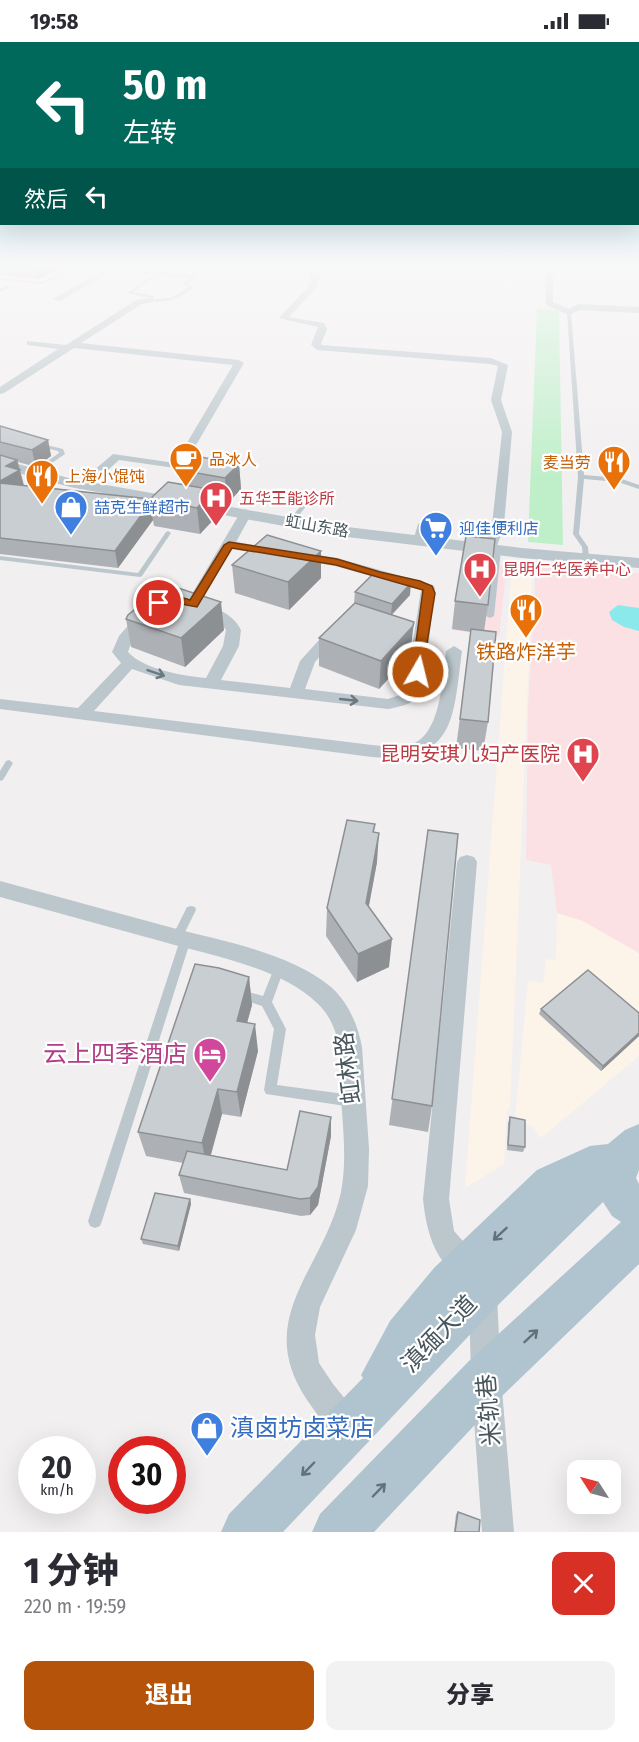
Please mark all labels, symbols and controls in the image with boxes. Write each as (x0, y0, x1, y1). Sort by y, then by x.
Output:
text: 19:58 (30, 8, 78, 35)
text: 50 m (123, 60, 207, 110)
icon: left (24, 66, 102, 144)
text: 左转 (123, 117, 177, 149)
icon: left (80, 180, 113, 213)
text: 然后 (24, 186, 68, 213)
cafe icon: 品冰人 (168, 441, 204, 488)
restaurant icon: 麦当劳 (596, 444, 632, 491)
place label: 品冰人 (209, 450, 257, 469)
place label: 麦当劳 (543, 453, 591, 472)
restaurant icon: 上海小馄饨 (24, 458, 60, 505)
place label: 上海小馄饨 (65, 467, 145, 486)
hospital icon: 五华王能诊所 (198, 480, 234, 527)
shop icon: 喆克生鲜超市 (53, 489, 89, 536)
place label: 五华王能诊所 (239, 489, 335, 508)
place label: 喆克生鲜超市 (94, 498, 190, 517)
supermarket icon: 迎佳便利店 (418, 510, 454, 557)
street label: 虹山东路 (284, 511, 350, 541)
place label: 迎佳便利店 (459, 519, 539, 538)
hospital icon: 昆明仁华医养中心 (462, 551, 498, 598)
place label: 昆明仁华医养中心 (503, 560, 631, 579)
pin (133, 577, 184, 628)
icon: arrive (142, 586, 175, 619)
restaurant icon: 铁路炸洋芋 (508, 592, 544, 639)
position arrow (386, 640, 450, 704)
place label: 铁路炸洋芋 (476, 640, 576, 664)
one-way arrow (146, 669, 165, 680)
one-way arrow (338, 695, 358, 706)
hospital icon: 昆明安琪儿妇产医院 (565, 736, 601, 783)
place label: 昆明安琪儿妇产医院 (380, 742, 560, 766)
street label: 虹林路 (330, 1031, 366, 1105)
hotel icon: 云上四季酒店 (192, 1036, 228, 1083)
place label: 云上四季酒店 (43, 1040, 187, 1068)
one-way arrow (492, 1227, 507, 1242)
street label: 滇缅大道 (396, 1290, 482, 1378)
one-way arrow (523, 1329, 538, 1344)
street label: 米轨巷 (472, 1373, 506, 1447)
shop icon: 滇卤坊卤菜店 (189, 1410, 225, 1457)
place label: 滇卤坊卤菜店 (230, 1414, 374, 1442)
speed limit sign: 30 (108, 1436, 186, 1514)
text: 20 (42, 1450, 72, 1486)
north arrow (567, 1460, 621, 1514)
map controls (567, 1460, 621, 1514)
one-way arrow (300, 1462, 315, 1477)
text: km/h (40, 1481, 74, 1499)
one-way arrow (372, 1482, 386, 1497)
text: 1 分钟 (24, 1549, 119, 1593)
button: close (552, 1552, 615, 1615)
text: 220 m · 19:59 (24, 1594, 126, 1618)
button: 退出 (24, 1661, 314, 1730)
button: 分享 (326, 1661, 615, 1730)

